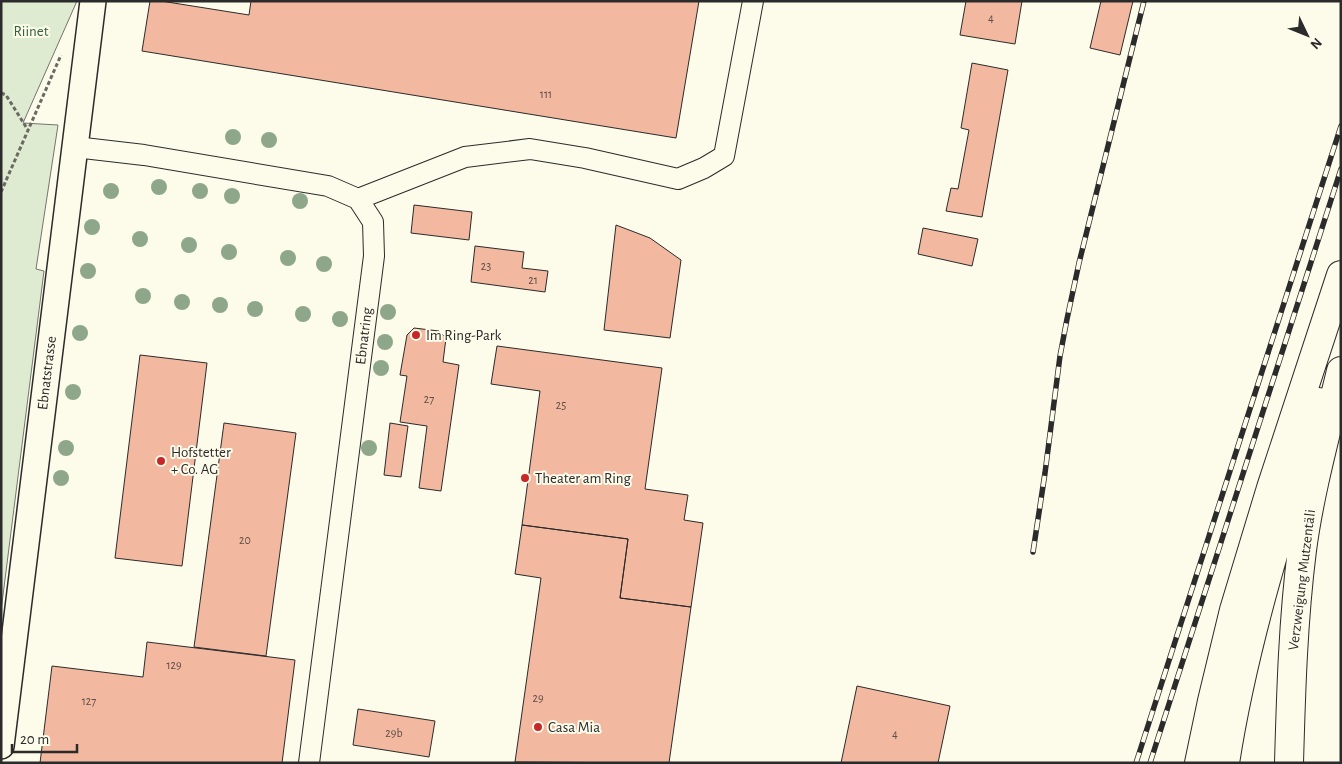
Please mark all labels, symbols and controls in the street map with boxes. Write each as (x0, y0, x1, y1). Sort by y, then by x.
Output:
north arrow (1282, 10, 1332, 60)
house number: 4 (988, 12, 994, 24)
park label: Riinet (13, 24, 49, 39)
text: N (1307, 35, 1324, 52)
house number: 111 (540, 88, 552, 100)
house number: 23 (481, 260, 491, 272)
house number: 21 (528, 274, 538, 286)
street label: Ebnatring (353, 306, 375, 366)
place label: Im Ring-Park (426, 328, 502, 343)
marker: Im Ring-Park (410, 329, 422, 341)
street label: Ebnatstrasse (35, 335, 59, 411)
house number: 27 (424, 393, 434, 405)
house number: 25 (556, 399, 566, 411)
place label: Hofstetter + Co. AG (171, 445, 231, 477)
marker: Hofstetter + Co. AG (155, 455, 167, 467)
place label: Theater am Ring (535, 471, 632, 486)
marker: Theater am Ring (519, 472, 531, 484)
street label: Verzweigung Mutzentäli (1286, 509, 1318, 651)
house number: 20 (239, 534, 251, 546)
house number: 129 (166, 659, 182, 671)
house number: 29 (532, 692, 544, 704)
house number: 127 (82, 695, 96, 707)
place label: Casa Mia (548, 720, 600, 735)
marker: Casa Mia (532, 721, 544, 733)
scale bar (12, 722, 78, 754)
house number: 29b (385, 727, 403, 739)
house number: 4 (892, 728, 898, 740)
text: 20 m (20, 732, 49, 747)

